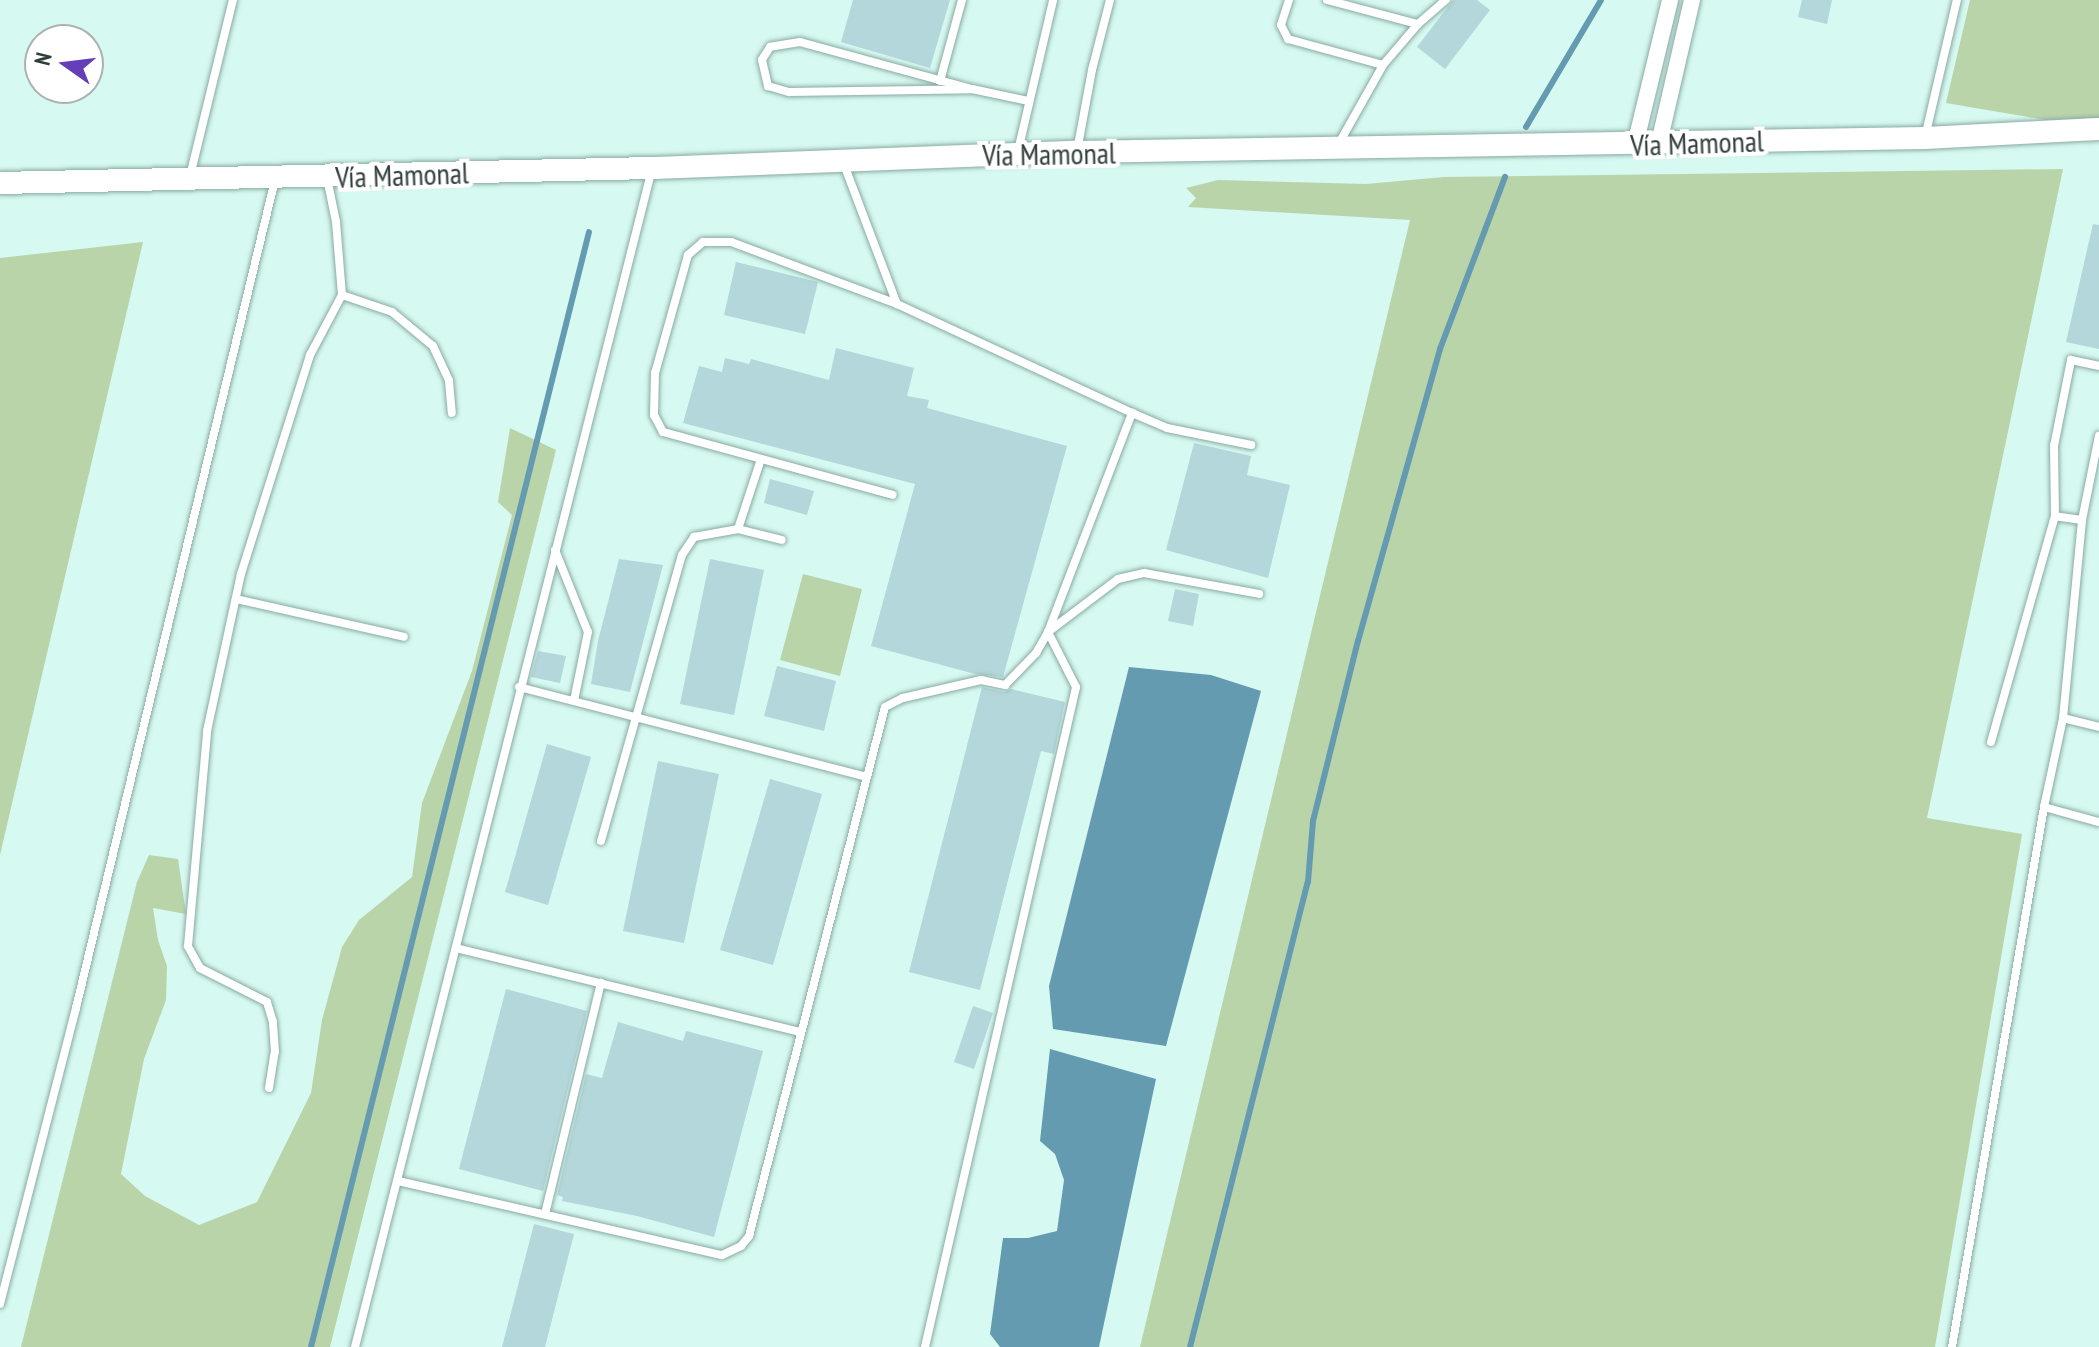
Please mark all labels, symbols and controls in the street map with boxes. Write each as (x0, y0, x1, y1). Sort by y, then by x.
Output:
north arrow (24, 24, 104, 104)
text: N (28, 50, 58, 68)
street label: Vía Mamonal (1630, 123, 1764, 163)
street label: Vía Mamonal (982, 135, 1116, 173)
street label: Vía Mamonal (335, 155, 469, 195)

